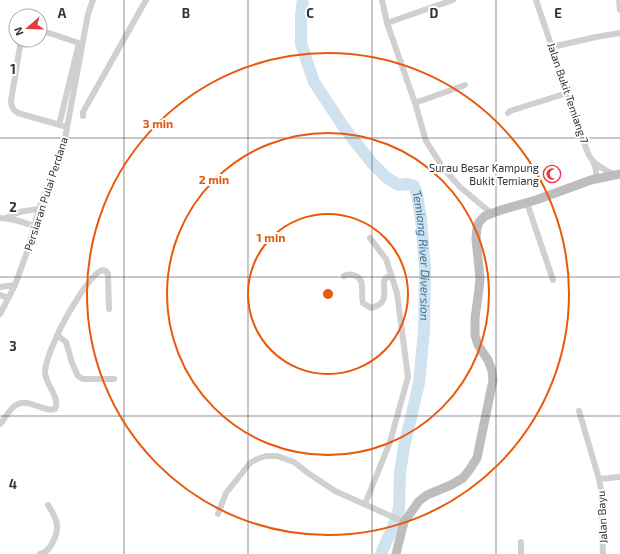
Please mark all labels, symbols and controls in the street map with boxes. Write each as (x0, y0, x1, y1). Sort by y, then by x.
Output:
text: A (58, 5, 67, 21)
text: B (182, 5, 190, 21)
text: C (306, 5, 314, 21)
text: D (430, 5, 439, 21)
text: E (554, 5, 562, 21)
north arrow (8, 8, 48, 48)
text: N (11, 26, 26, 38)
street label: Jalan Bukit Temiang 7 (545, 41, 592, 145)
text: 1 (10, 61, 16, 77)
text: 3 min (143, 116, 173, 130)
street label: Persiaran Pulai Perdana (21, 135, 70, 252)
place label: Surau Besar Kampung Bukit Temiang (429, 161, 539, 187)
mosque icon: Surau Besar Kampung Bukit Temiang (542, 164, 562, 184)
text: 2 min (199, 172, 229, 186)
water label: Temiang River Diversion (410, 188, 433, 321)
text: 2 (9, 199, 17, 215)
text: 1 min (257, 230, 285, 244)
centre of rings (321, 287, 335, 301)
text: 3 (9, 338, 17, 354)
text: 4 (9, 476, 17, 492)
street label: Jalan Bayu (594, 490, 609, 544)

